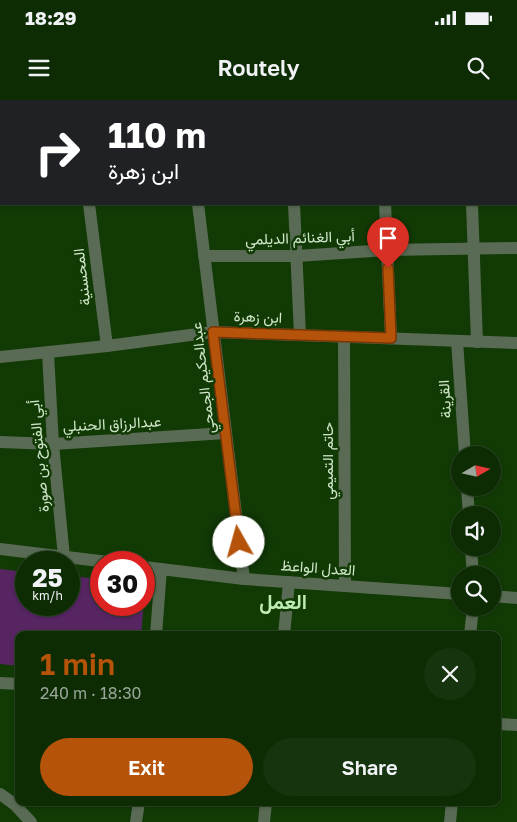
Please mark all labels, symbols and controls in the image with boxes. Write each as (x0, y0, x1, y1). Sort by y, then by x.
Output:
text: 18:29 (25, 6, 77, 29)
icon: menu (25, 54, 53, 82)
text: Routely (217, 54, 300, 81)
icon: search (464, 54, 492, 82)
text: 110 m (108, 114, 206, 156)
icon: right (25, 120, 90, 185)
text: ابن زهرة (108, 157, 179, 184)
pin (367, 217, 409, 268)
icon: arrive (374, 224, 402, 252)
street label: أبي الغنائم الديلمي (245, 226, 356, 253)
street label: المحسنية (69, 247, 94, 307)
street label: ابن زهرة (233, 306, 283, 328)
street label: عبدالحكيم الجمحي (186, 321, 223, 435)
street label: القرينة (434, 379, 455, 419)
street label: أبي الفتوح بن صورة (24, 398, 57, 513)
street label: عبدالرزاق الحنبلي (62, 411, 162, 440)
street label: حاتم التميمي (318, 422, 341, 500)
north arrow (451, 446, 501, 496)
map controls (451, 446, 501, 616)
button: sound (451, 506, 501, 556)
position arrow (212, 515, 264, 567)
speed limit sign: 30 (90, 551, 155, 616)
street label: العدل الواعظ (280, 555, 356, 580)
text: 25 (32, 562, 63, 593)
button: search (451, 566, 501, 616)
text: km/h (32, 588, 63, 603)
district label: العمل (259, 589, 307, 614)
text: 1 min (40, 646, 115, 682)
button: close (424, 648, 476, 700)
text: 240 m · 18:30 (40, 683, 142, 703)
button: Exit (40, 738, 253, 796)
button: Share (263, 738, 476, 796)

